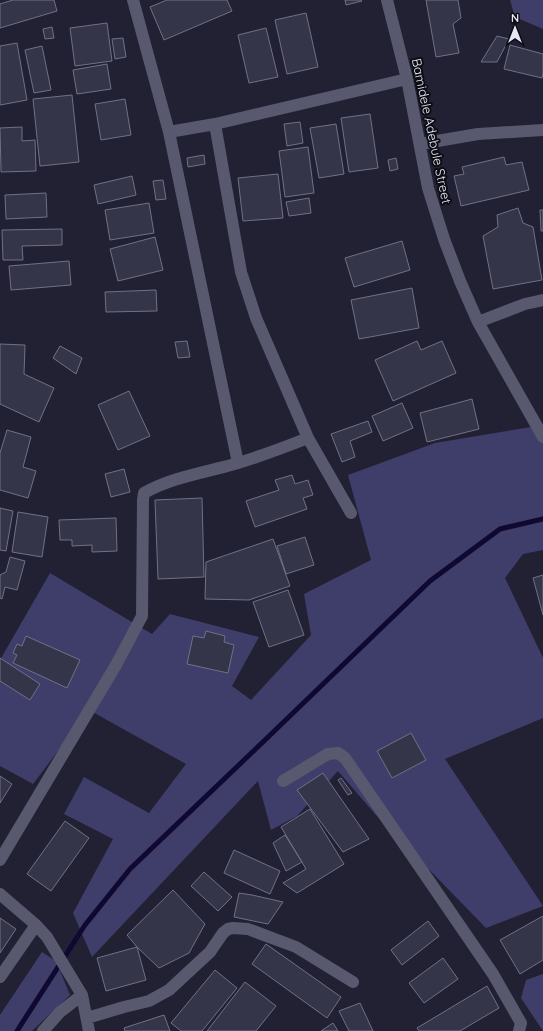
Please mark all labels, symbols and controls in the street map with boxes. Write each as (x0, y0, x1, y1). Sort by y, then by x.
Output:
north arrow (495, 8, 535, 48)
text: N (511, 11, 519, 25)
street label: Bamidele Adebule Street (409, 57, 455, 205)

